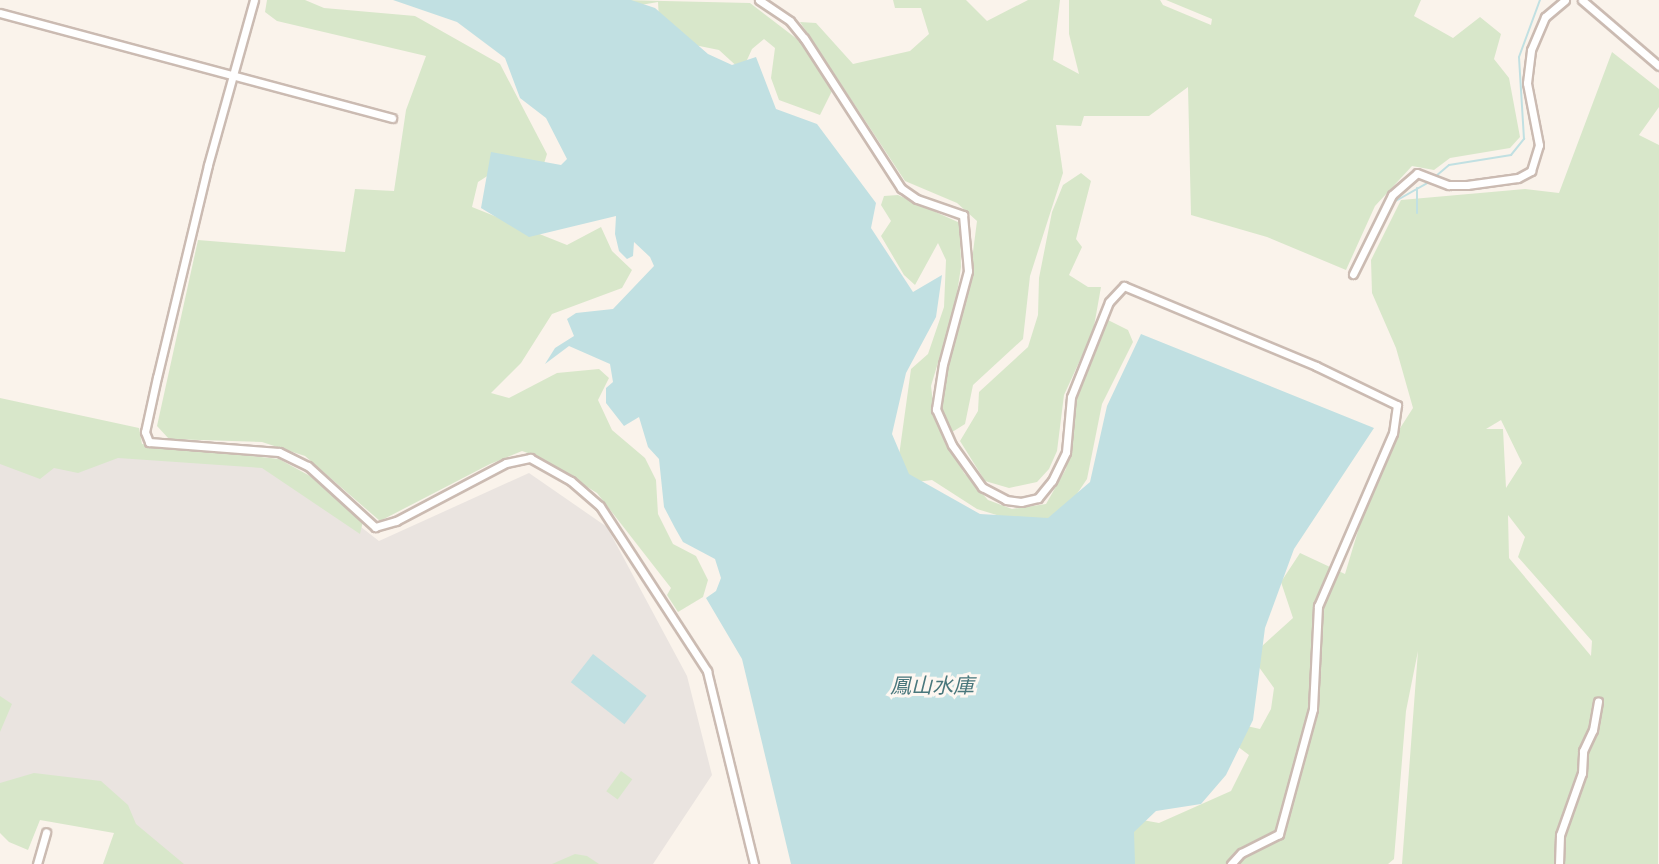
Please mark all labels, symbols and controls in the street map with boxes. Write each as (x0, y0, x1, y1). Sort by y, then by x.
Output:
water label: 鳳山水庫 (890, 673, 974, 699)

